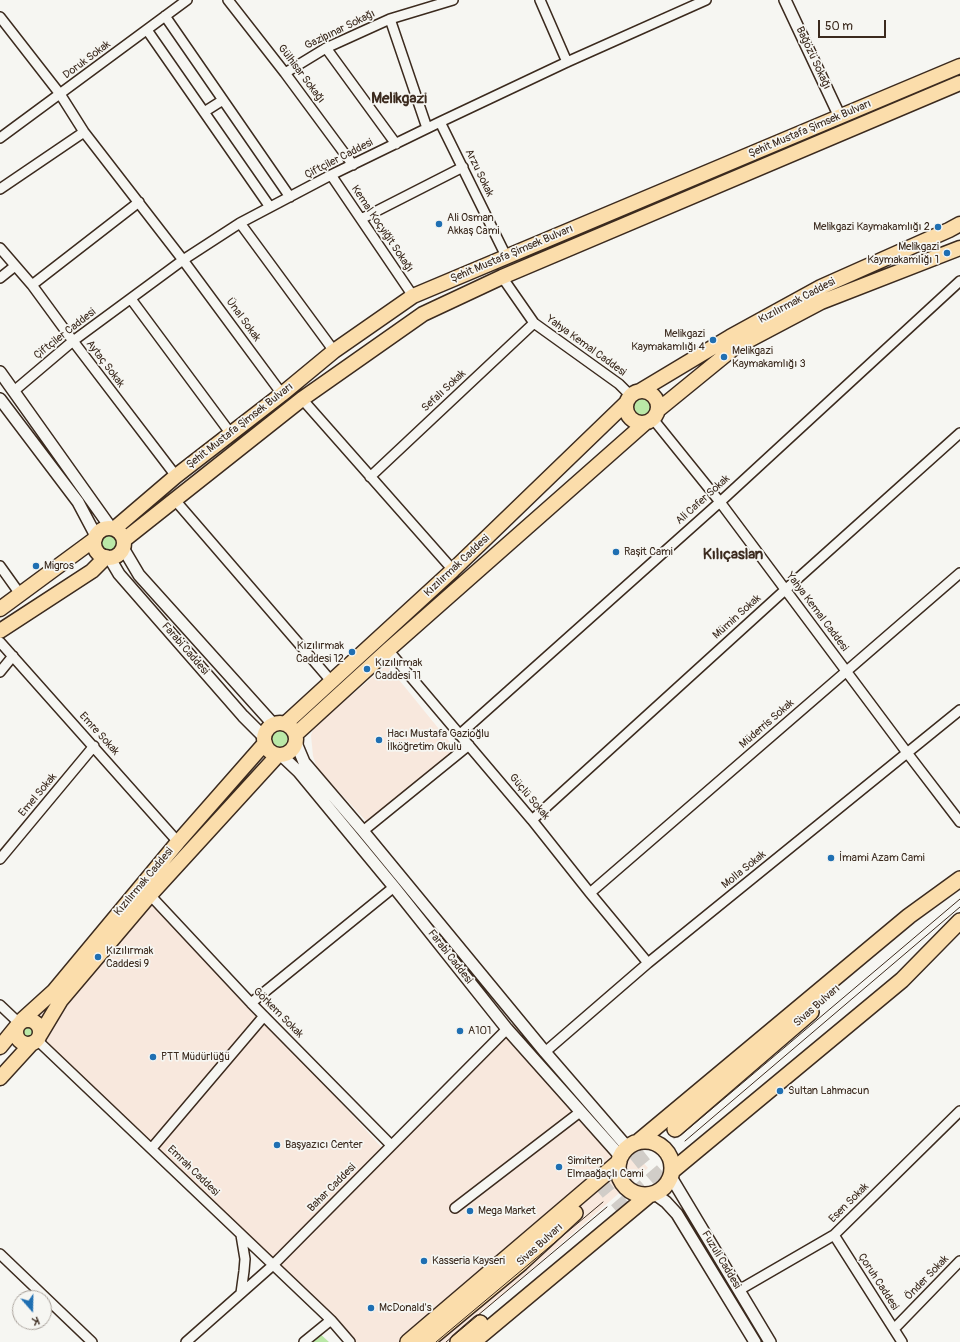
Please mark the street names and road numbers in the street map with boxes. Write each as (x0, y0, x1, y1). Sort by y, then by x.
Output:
street label: Gazipınar Sokağı (303, 7, 377, 53)
street label: Bağözü Sokağı (793, 25, 833, 91)
street label: Doruk Sokak (61, 38, 113, 82)
street label: Gülhisar Sokağı (275, 42, 327, 106)
street label: Şehit Mustafa Şimsek Bulvarı (747, 97, 873, 161)
street label: Çiftçiler Caddesi (303, 136, 375, 182)
street label: Arzu Sokak (462, 147, 496, 199)
street label: Kemal Koçyiğit Sokağı (348, 183, 416, 275)
street label: Şehit Mustafa Şimsek Bulvarı (449, 222, 575, 286)
street label: Kızılırmak Caddesi (756, 275, 838, 327)
street label: Ünal Sokak (223, 296, 263, 344)
street label: Çiftçiler Caddesi (31, 306, 99, 362)
street label: Yahya Kemal Caddesi (544, 313, 628, 379)
street label: Aytaç Sokak (83, 338, 127, 390)
street label: Sefalı Sokak (419, 367, 469, 415)
street label: Şehit Mustafa Şimsek Bulvarı (184, 380, 296, 472)
street label: Ali Cafer Sokak (673, 472, 733, 528)
street label: Kızılırmak Caddesi (422, 532, 492, 600)
street label: Yahya Kemal Caddesi (783, 570, 851, 654)
street label: Mümin Sokak (710, 592, 764, 642)
street label: Farabi Caddesi (159, 620, 211, 678)
street label: Müderris Sokak (737, 697, 797, 751)
street label: Emre Sokak (76, 710, 122, 758)
street label: Emel Sokak (16, 771, 60, 819)
street label: Güçlü Sokak (506, 771, 552, 823)
street label: Kızılırmak Caddesi (112, 845, 176, 919)
street label: Molla Sokak (719, 848, 769, 892)
street label: Farabi Caddesi (425, 927, 475, 987)
street label: Sivas Bulvarı (791, 982, 843, 1030)
street label: Görkem Sokak (250, 985, 306, 1041)
street label: Emrah Caddesi (164, 1143, 222, 1199)
street label: Bahar Caddesi (305, 1161, 359, 1215)
street label: Esen Sokak (826, 1180, 872, 1226)
street label: Sivas Bulvarı (514, 1221, 566, 1269)
street label: Fuzuli Caddesi (698, 1229, 744, 1291)
street label: Çoruh Caddesi (855, 1251, 901, 1313)
street label: Önder Sokak (902, 1253, 952, 1303)

